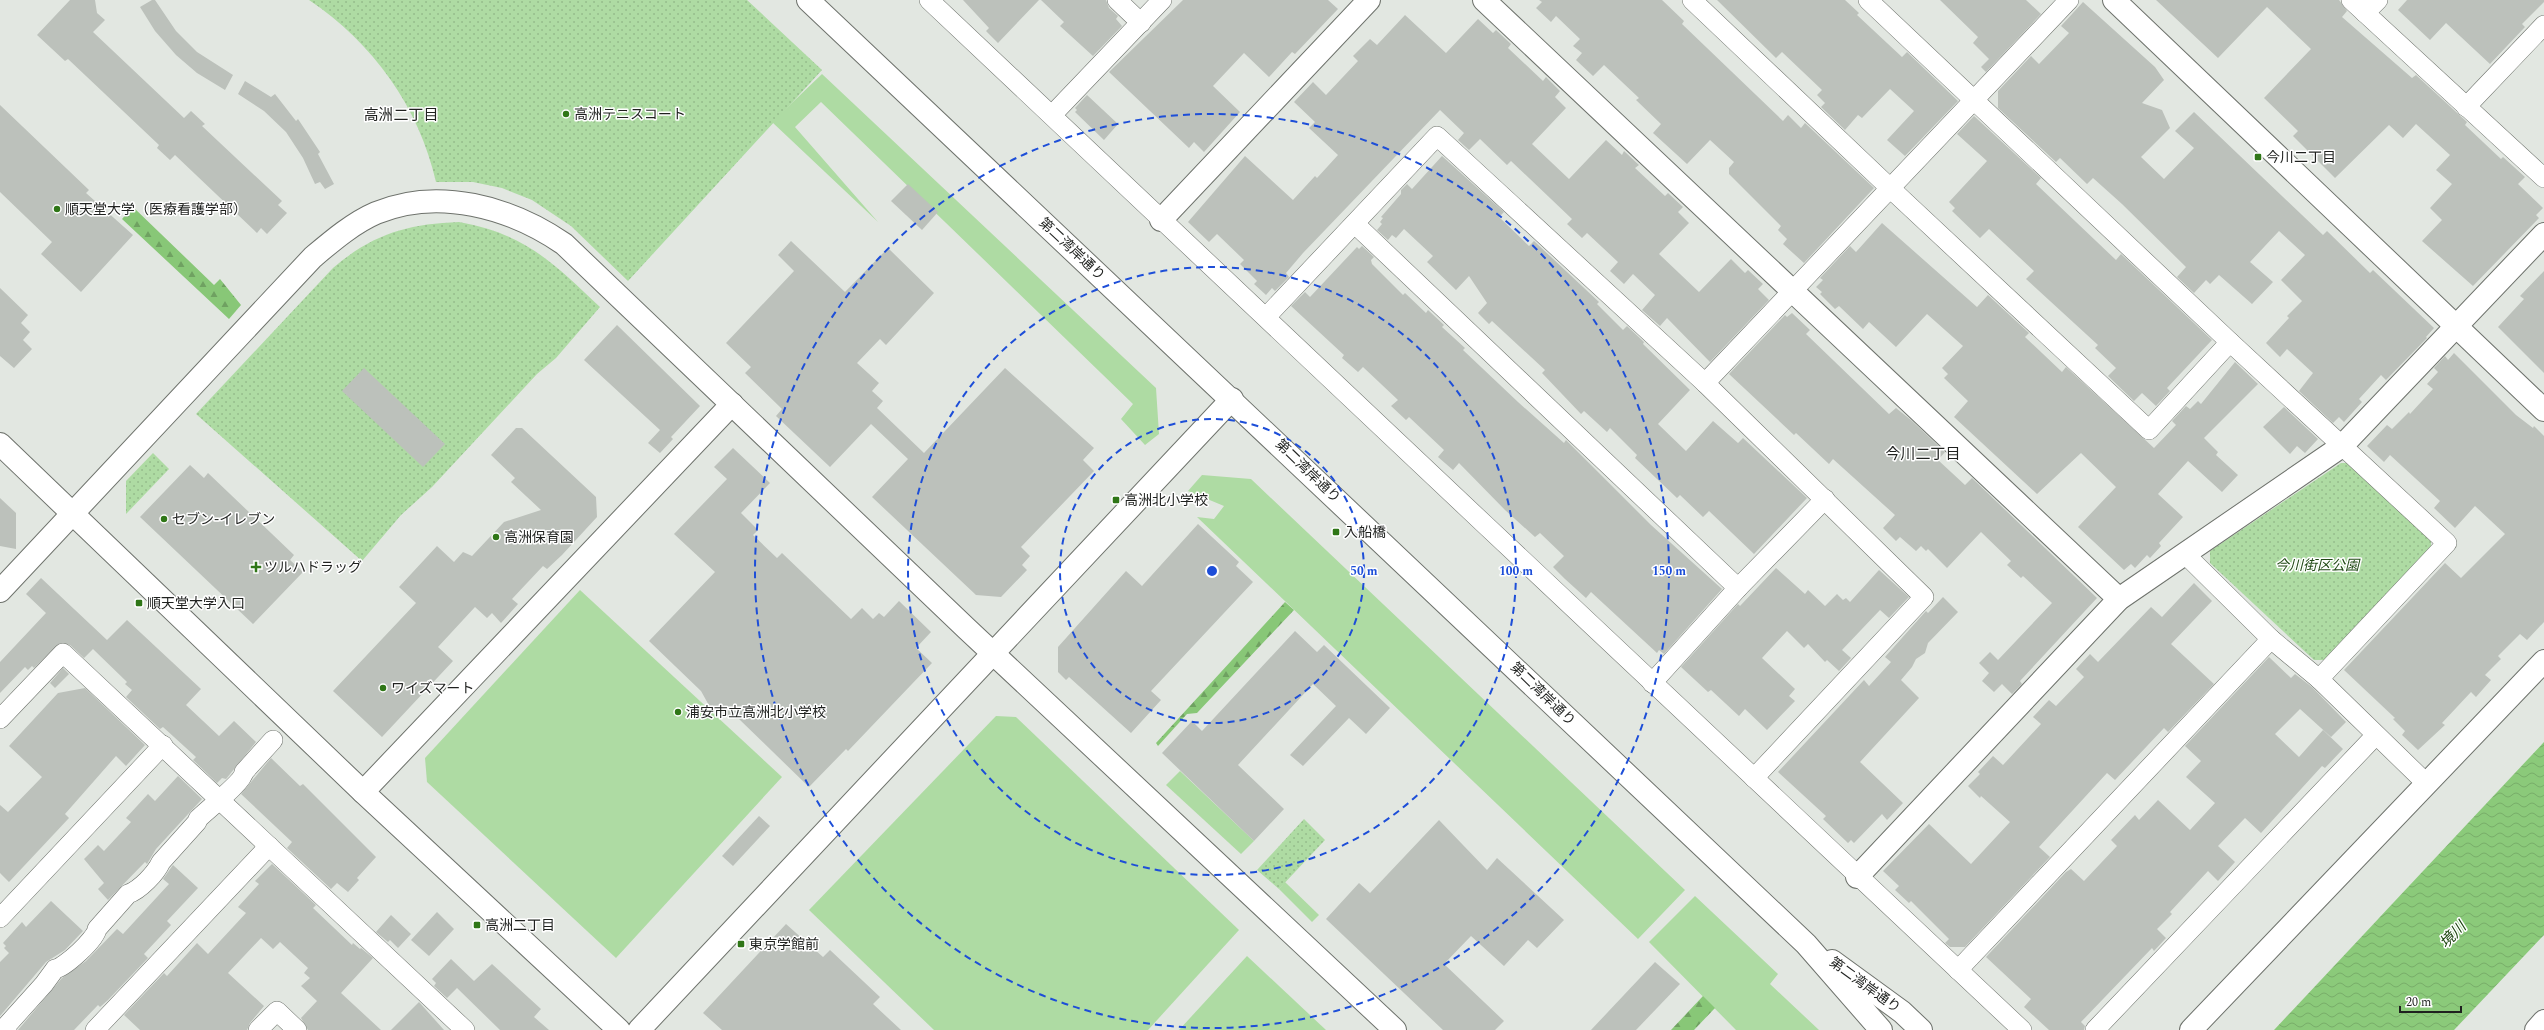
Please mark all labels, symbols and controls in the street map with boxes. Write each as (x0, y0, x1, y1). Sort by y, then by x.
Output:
district label: 高洲二丁目 (363, 104, 439, 127)
place label: 高洲テニスコート (574, 104, 686, 125)
marker: 高洲テニスコート (561, 109, 571, 119)
place label: 今川二丁目 (2266, 147, 2336, 168)
marker: 今川二丁目 (2253, 152, 2263, 162)
place label: 順天堂大学（医療看護学部） (65, 199, 247, 220)
marker: 順天堂大学（医療看護学部） (52, 204, 62, 214)
street label: 第二湾岸通り (1034, 213, 1110, 285)
street label: 第二湾岸通り (1270, 434, 1346, 508)
district label: 今川二丁目 (1885, 443, 1961, 466)
place label: 高洲北小学校 (1124, 490, 1208, 511)
marker: 高洲北小学校 (1111, 495, 1121, 505)
place label: セブン-イレブン (172, 509, 275, 530)
marker: セブン-イレブン (159, 514, 169, 524)
place label: 入船橋 (1344, 522, 1386, 543)
place label: 高洲保育園 (504, 527, 574, 548)
marker: 入船橋 (1331, 527, 1341, 537)
marker: 高洲保育園 (491, 532, 501, 542)
park label: 今川街区公園 (2275, 555, 2361, 576)
place label: ツルハドラッグ (264, 557, 362, 578)
marker: ツルハドラッグ (251, 562, 261, 572)
text: 50 m (1350, 562, 1378, 581)
text: 100 m (1499, 562, 1533, 581)
text: 150 m (1652, 562, 1686, 581)
centre of rings (1205, 564, 1219, 578)
place label: 順天堂大学入口 (147, 593, 245, 614)
marker: 順天堂大学入口 (134, 598, 144, 608)
street label: 第二湾岸通り (1505, 657, 1581, 731)
place label: ワイズマート (391, 678, 475, 699)
marker: ワイズマート (378, 683, 388, 693)
place label: 浦安市立高洲北小学校 (686, 702, 826, 723)
marker: 浦安市立高洲北小学校 (673, 707, 683, 717)
place label: 高洲二丁目 (485, 915, 555, 936)
water label: 境川 (2434, 915, 2473, 954)
marker: 高洲二丁目 (472, 920, 482, 930)
place label: 東京学館前 (749, 934, 819, 955)
marker: 東京学館前 (736, 939, 746, 949)
street label: 第二湾岸通り (1825, 952, 1905, 1018)
scale bar (2400, 988, 2461, 1014)
text: 20 m (2406, 993, 2431, 1012)

